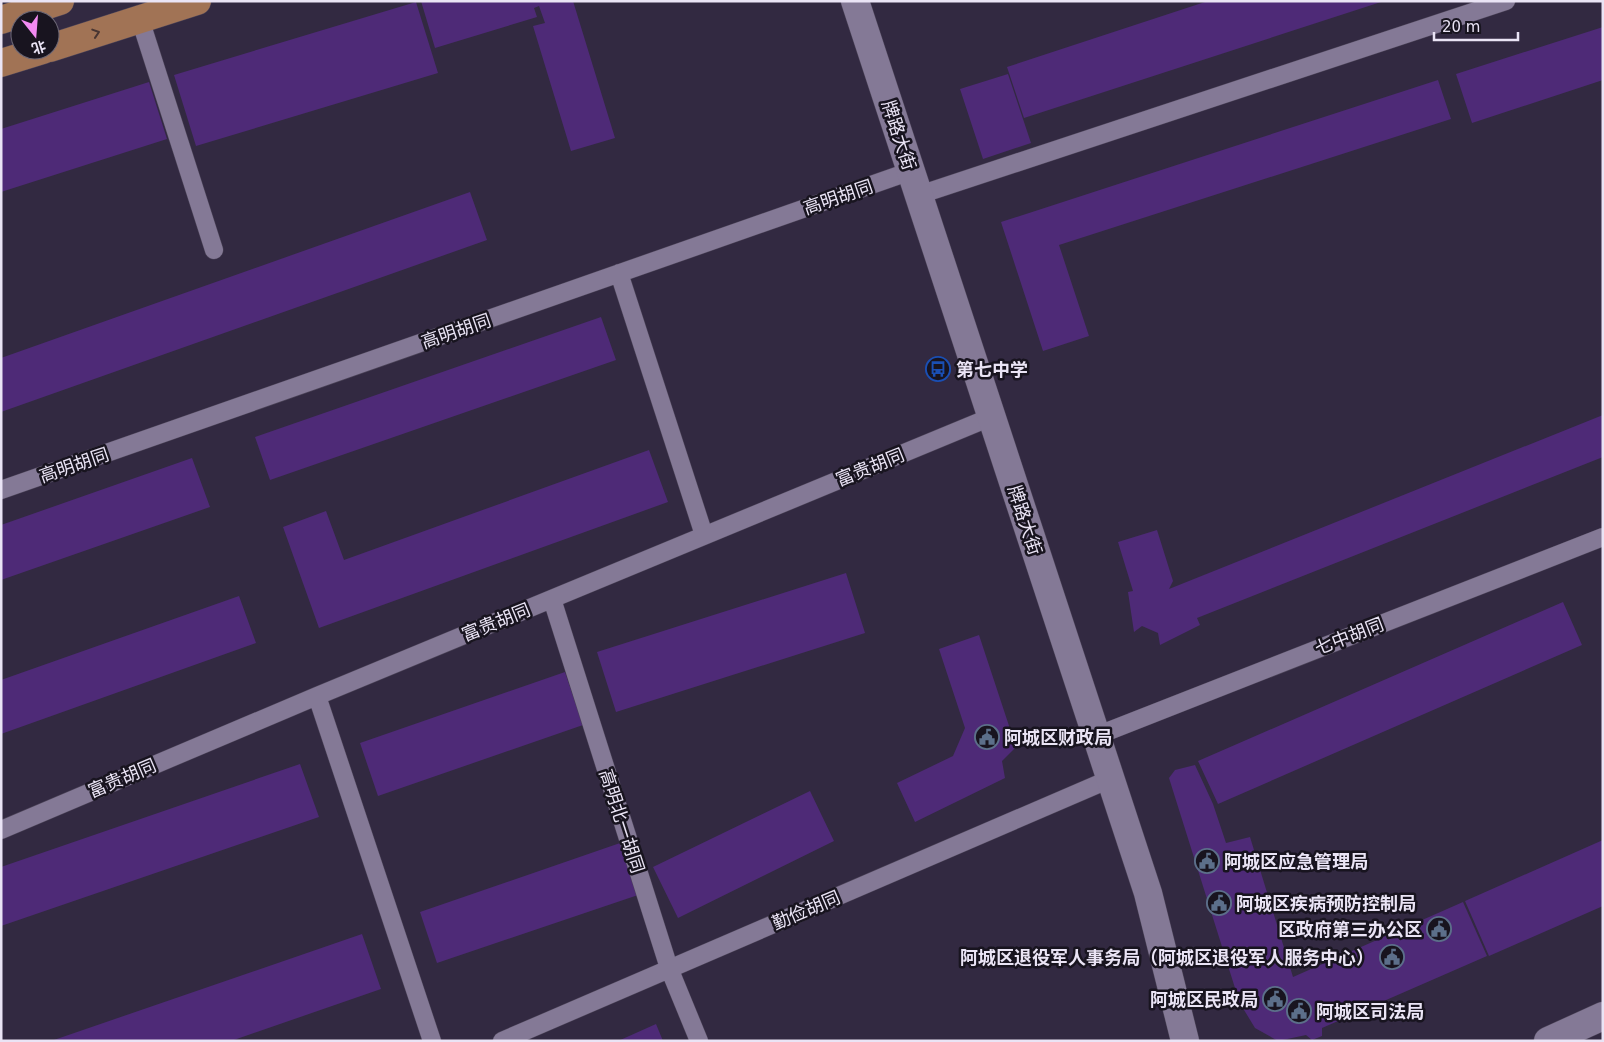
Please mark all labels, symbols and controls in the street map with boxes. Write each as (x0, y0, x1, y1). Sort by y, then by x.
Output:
north arrow (10, 10, 60, 60)
scale bar (1434, 10, 1518, 42)
text: 20 m (1442, 18, 1480, 36)
one-way arrow (92, 29, 100, 39)
text: 北 (30, 38, 48, 57)
street label: 牌路大街 (878, 98, 920, 172)
street label: 高明胡同 (801, 175, 875, 219)
street label: 高明胡同 (419, 309, 493, 353)
bus stop icon: 第七中学 (925, 356, 951, 382)
place label: 第七中学 (956, 359, 1028, 380)
street label: 高明胡同 (37, 443, 111, 487)
street label: 富贵胡同 (833, 444, 907, 490)
street label: 牌路大街 (1004, 483, 1046, 557)
street label: 富贵胡同 (459, 599, 533, 645)
street label: 七中胡同 (1312, 613, 1386, 659)
public building icon: 阿城区财政局 (974, 724, 1000, 750)
place label: 阿城区财政局 (1004, 727, 1112, 748)
street label: 富贵胡同 (85, 754, 159, 802)
street label: 高明北一胡同 (595, 766, 649, 876)
public building icon: 阿城区应急管理局 (1194, 848, 1220, 874)
place label: 阿城区应急管理局 (1224, 851, 1368, 872)
street label: 勤俭胡同 (769, 886, 843, 934)
public building icon: 阿城区疾病预防控制局 (1206, 890, 1232, 916)
place label: 阿城区疾病预防控制局 (1236, 893, 1416, 914)
public building icon: 区政府第三办公区 (1426, 916, 1452, 942)
place label: 区政府第三办公区 (1278, 919, 1422, 940)
public building icon: 阿城区退役军人事务局（阿城区退役军人服务中心） (1379, 944, 1405, 970)
place label: 阿城区退役军人事务局（阿城区退役军人服务中心） (960, 947, 1374, 968)
public building icon: 阿城区民政局 (1262, 986, 1288, 1012)
place label: 阿城区民政局 (1150, 989, 1258, 1010)
public building icon: 阿城区司法局 (1286, 998, 1312, 1024)
place label: 阿城区司法局 (1316, 1001, 1424, 1022)

